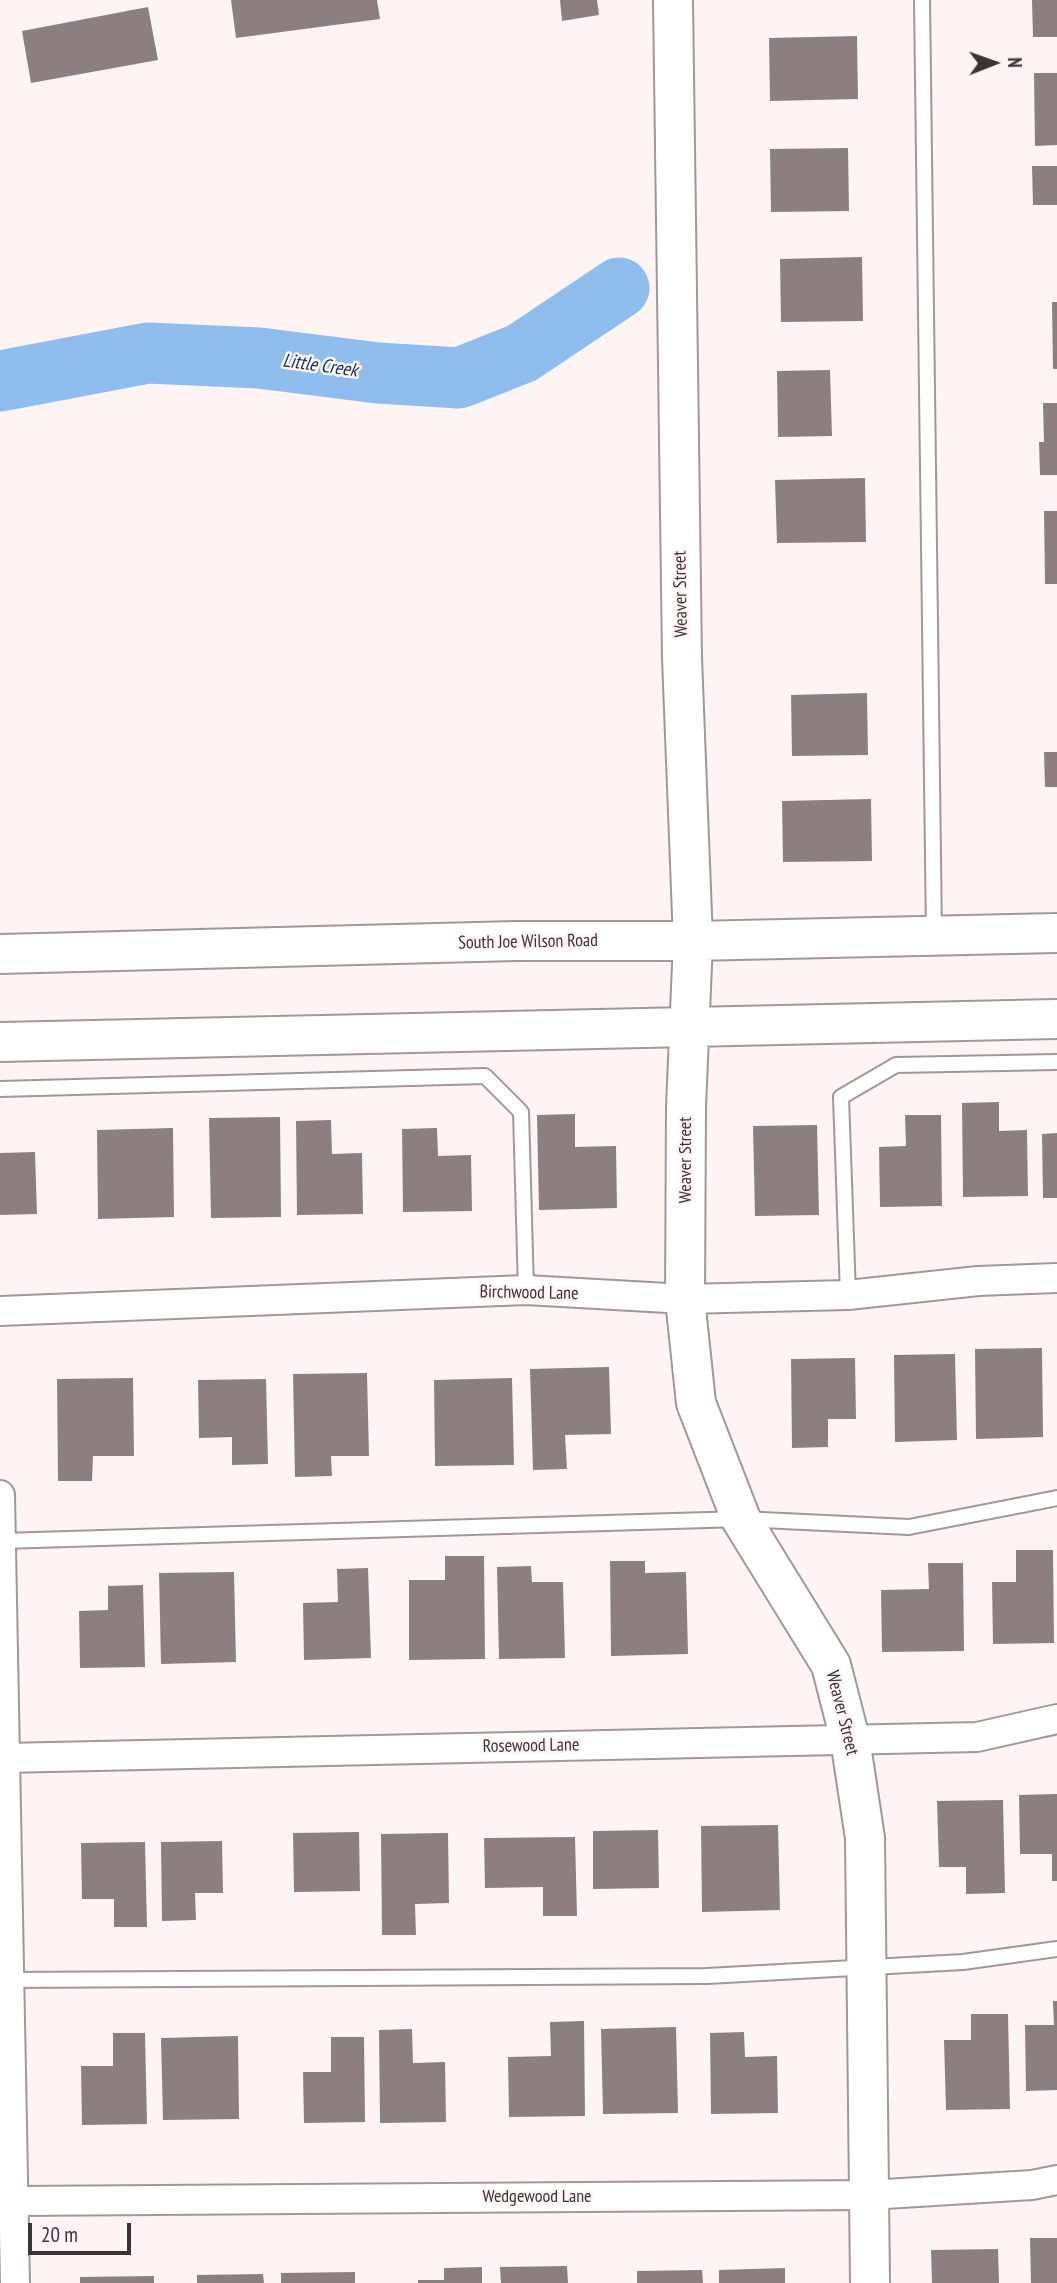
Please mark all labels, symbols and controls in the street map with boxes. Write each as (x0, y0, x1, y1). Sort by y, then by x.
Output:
north arrow (959, 28, 1029, 98)
text: N (1003, 57, 1027, 68)
water label: Little Creek (281, 349, 359, 383)
street label: Weaver Street (669, 551, 693, 637)
street label: South Joe Wilson Road (458, 930, 598, 954)
street label: Weaver Street (675, 1117, 697, 1203)
street label: Birchwood Lane (479, 1281, 579, 1305)
street label: Weaver Street (821, 1668, 863, 1758)
street label: Rosewood Lane (483, 1734, 579, 1758)
street label: Wedgewood Lane (482, 2186, 592, 2208)
scale bar (32, 2210, 135, 2254)
text: 20 m (41, 2221, 78, 2248)

